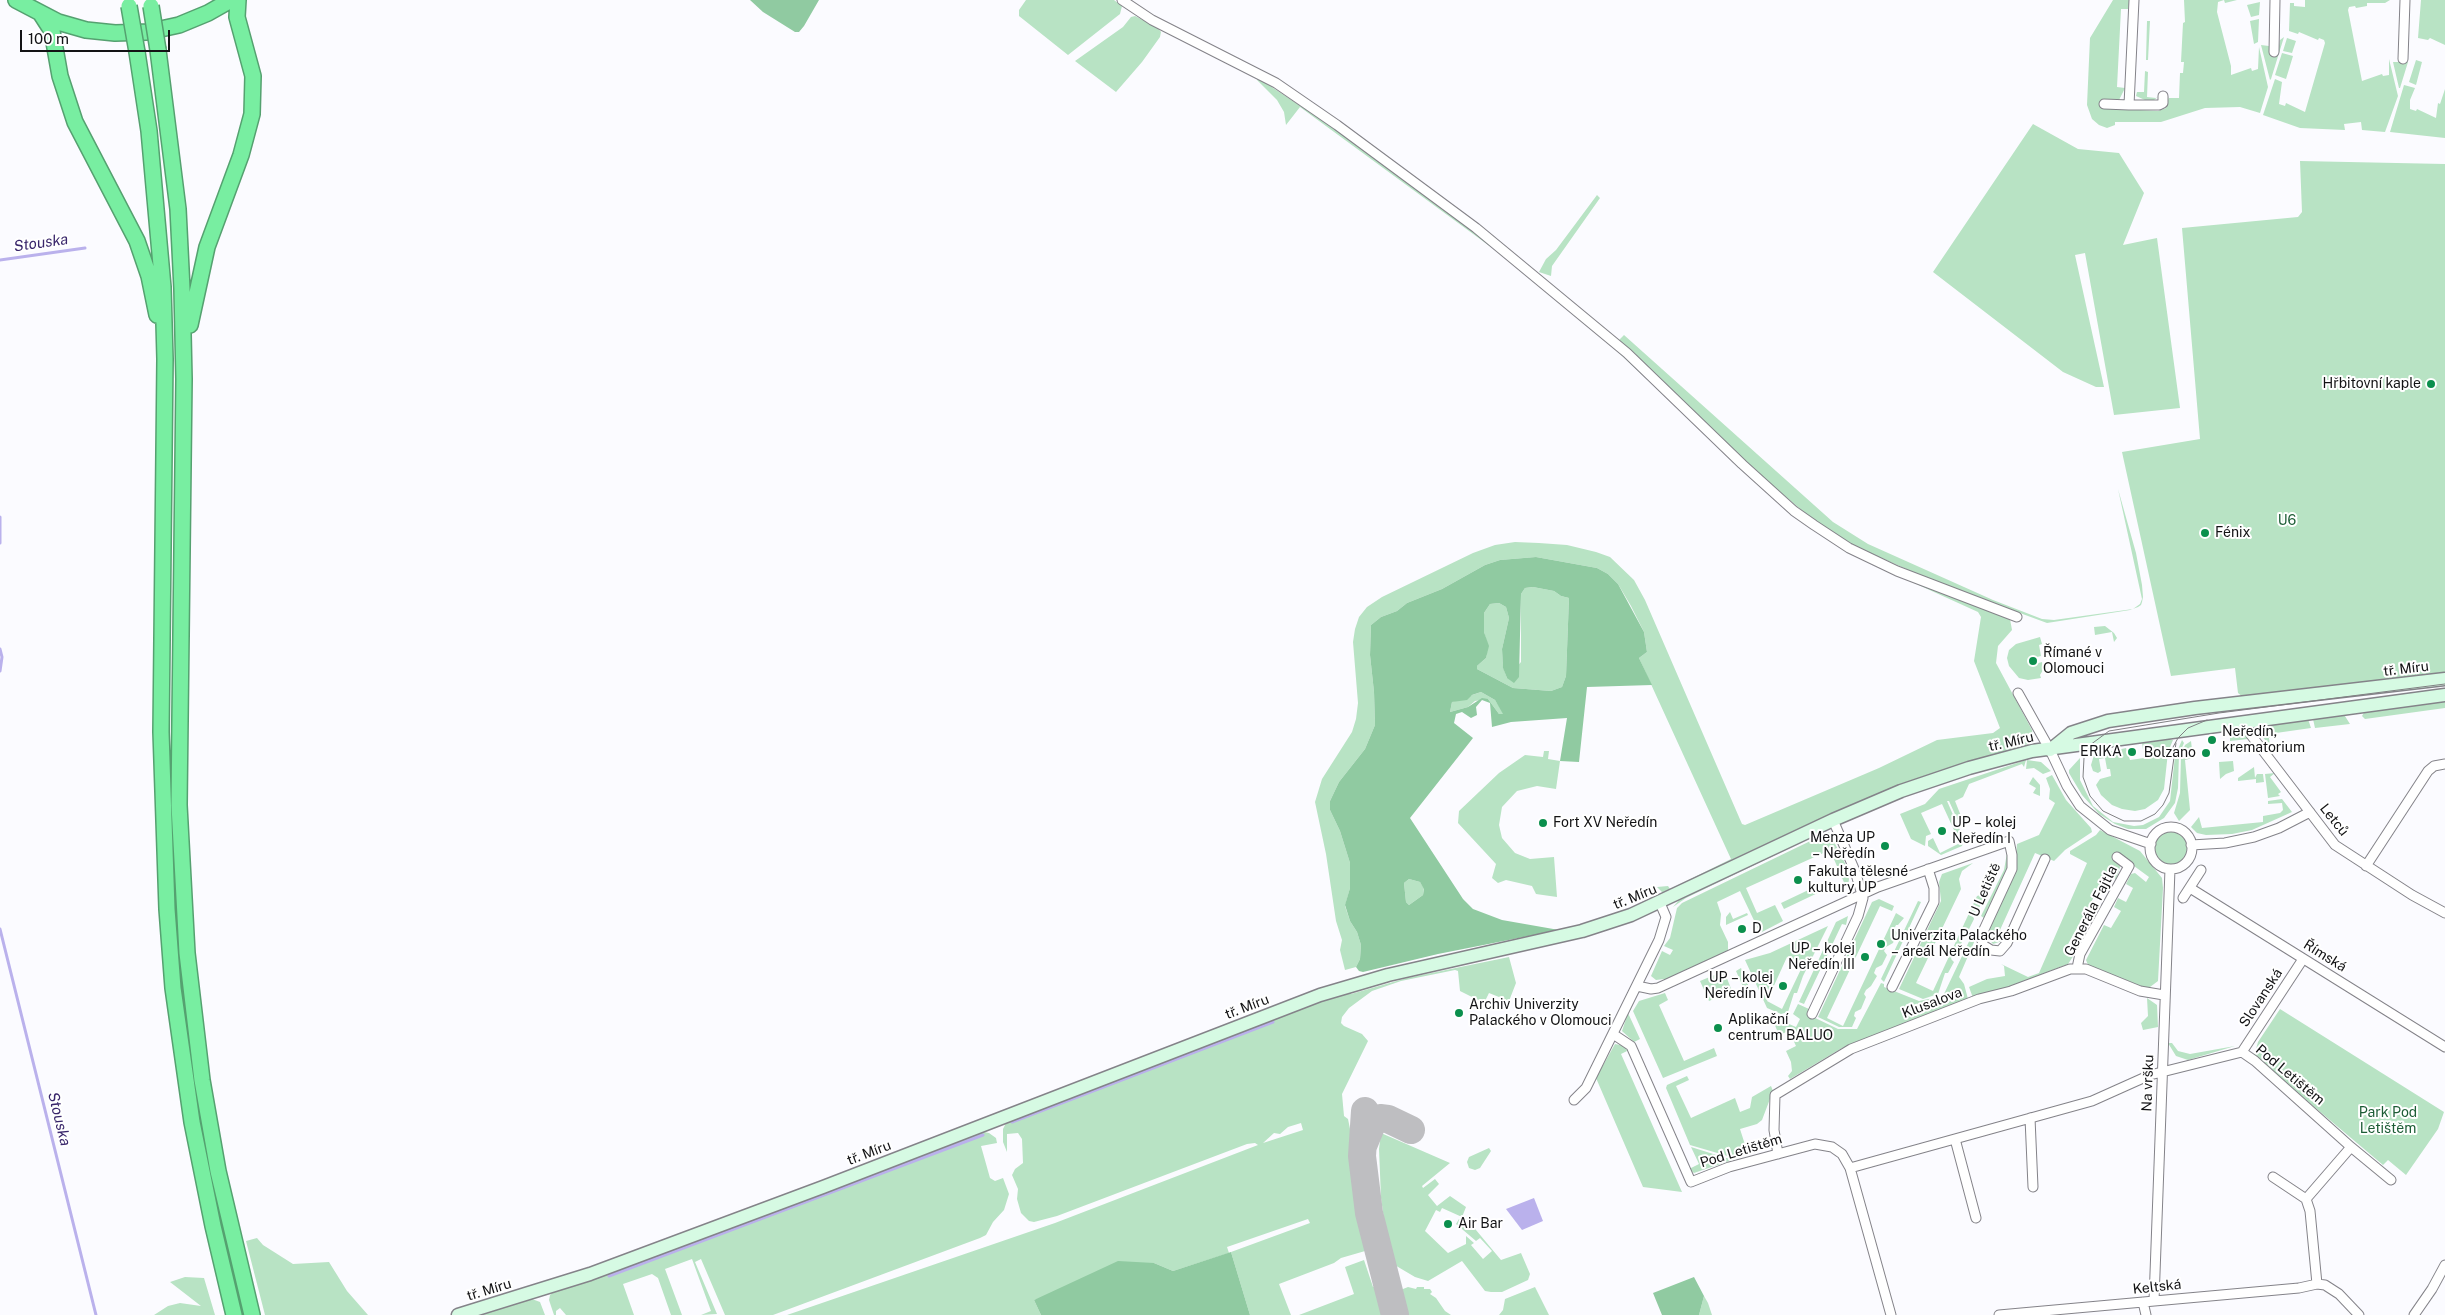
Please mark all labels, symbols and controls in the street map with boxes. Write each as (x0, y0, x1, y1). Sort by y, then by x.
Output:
scale bar (22, 20, 172, 52)
text: 100 m (28, 30, 69, 47)
water label: Stouska (13, 230, 69, 256)
place label: Hřbitovní kaple (2322, 376, 2421, 392)
marker: Hřbitovní kaple (2425, 378, 2437, 390)
park label: U6 (2278, 513, 2296, 529)
place label: Fénix (2215, 525, 2250, 541)
marker: Fénix (2199, 527, 2211, 539)
place label: Římané v Olomouci (2043, 645, 2104, 678)
marker: Římané v Olomouci (2027, 655, 2039, 667)
street label: tř. Míru (2382, 658, 2430, 680)
place label: Neředín, krematorium (2222, 724, 2305, 756)
street label: tř. Míru (1987, 729, 2035, 755)
marker: Neředín, krematorium (2206, 734, 2218, 746)
place label: ERIKA (2080, 744, 2122, 760)
place label: Bolzano (2144, 745, 2196, 761)
marker: ERIKA (2126, 746, 2138, 758)
marker: Bolzano (2200, 747, 2212, 759)
street label: Letců (2316, 801, 2352, 839)
place label: Fort XV Neředín (1553, 815, 1657, 831)
place label: UP – kolej Neředín I (1952, 815, 2016, 848)
marker: Fort XV Neředín (1537, 817, 1549, 829)
marker: UP – kolej Neředín I (1936, 825, 1948, 837)
place label: Menza UP – Neředín (1810, 830, 1875, 862)
marker: Menza UP – Neředín (1879, 840, 1891, 852)
street label: U Letiště (1966, 860, 2004, 920)
street label: Generála Fajtla (2061, 863, 2121, 959)
place label: Fakulta tělesné kultury UP (1808, 864, 1908, 896)
marker: Fakulta tělesné kultury UP (1792, 874, 1804, 886)
street label: tř. Míru (1611, 881, 1659, 913)
place label: D (1752, 921, 1762, 937)
marker: D (1736, 923, 1748, 935)
place label: Univerzita Palackého – areál Neředín (1891, 928, 2027, 960)
street label: Římská (2300, 936, 2350, 976)
marker: Univerzita Palackého – areál Neředín (1875, 938, 1887, 950)
place label: UP – kolej Neředín III (1788, 941, 1855, 974)
marker: UP – kolej Neředín III (1859, 951, 1871, 963)
street label: Slovanská (2236, 966, 2286, 1030)
place label: UP – kolej Neředín IV (1705, 970, 1773, 1002)
marker: UP – kolej Neředín IV (1777, 980, 1789, 992)
street label: Klusalova (1900, 984, 1964, 1022)
street label: tř. Míru (1223, 991, 1271, 1023)
place label: Archiv Univerzity Palackého v Olomouci (1469, 997, 1611, 1030)
marker: Archiv Univerzity Palackého v Olomouci (1453, 1007, 1465, 1019)
place label: Aplikační centrum BALUO (1728, 1012, 1833, 1044)
marker: Aplikační centrum BALUO (1712, 1022, 1724, 1034)
street label: Pod Letištěm (2252, 1041, 2328, 1109)
street label: Na vršku (2139, 1054, 2157, 1112)
water label: Stouska (44, 1090, 74, 1148)
park label: Park Pod Letištěm (2359, 1105, 2417, 1138)
street label: Pod Letištěm (1698, 1131, 1784, 1171)
street label: tř. Míru (845, 1137, 893, 1169)
place label: Air Bar (1458, 1216, 1503, 1232)
marker: Air Bar (1442, 1218, 1454, 1230)
street label: tř. Míru (465, 1275, 513, 1305)
street label: Keltská (2132, 1276, 2182, 1298)

